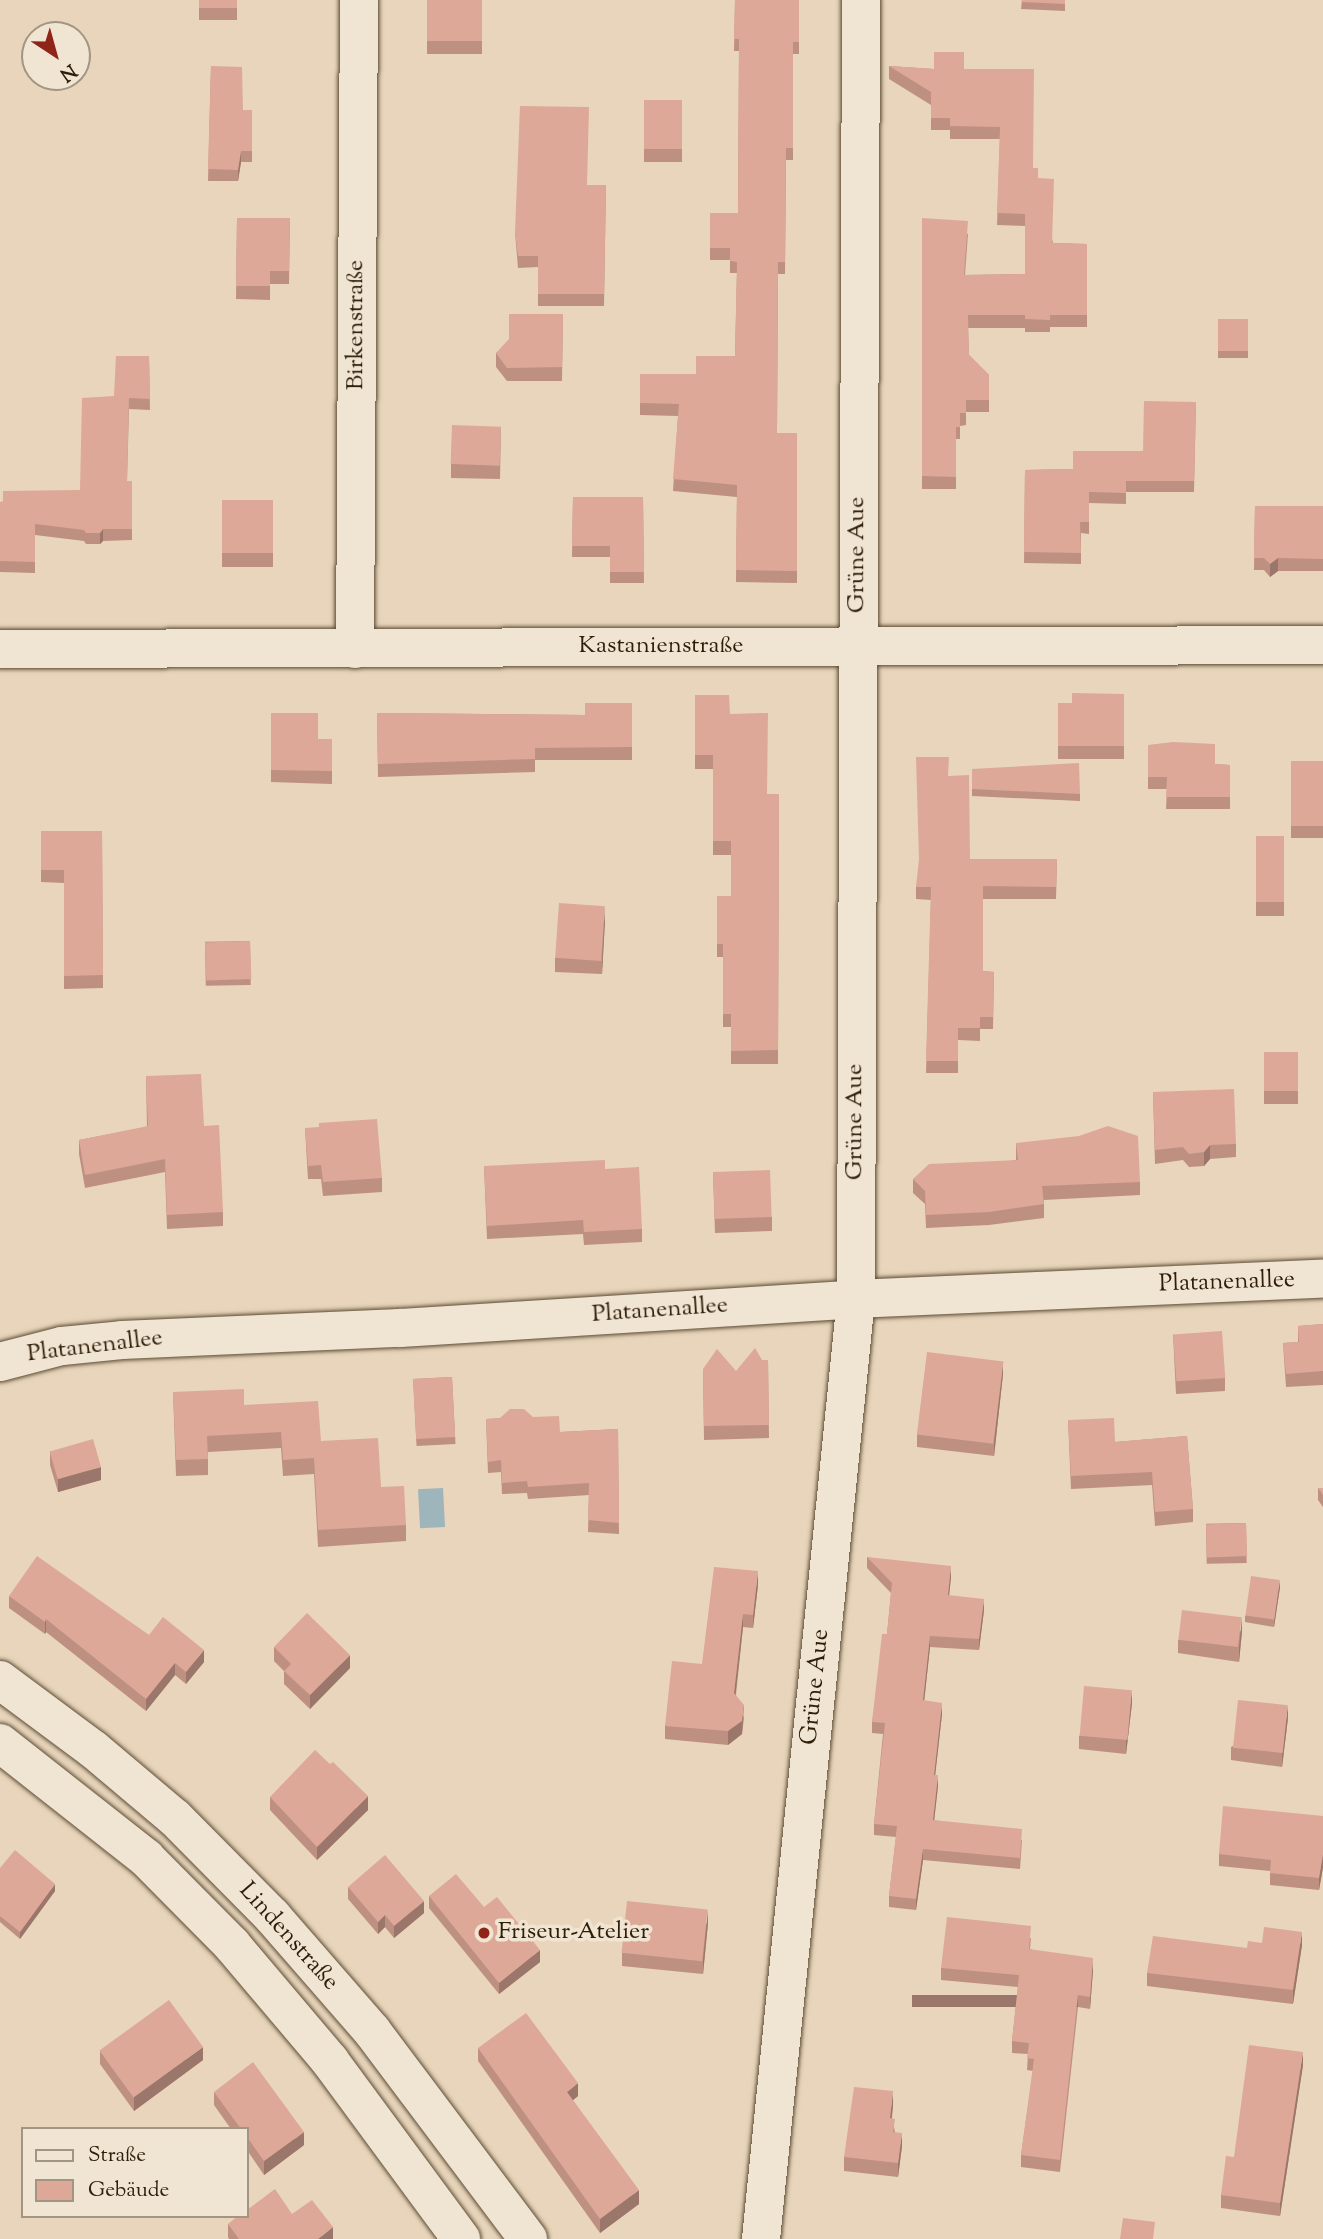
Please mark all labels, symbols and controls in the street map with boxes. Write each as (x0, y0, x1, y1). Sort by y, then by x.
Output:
north arrow (21, 21, 91, 91)
text: N (53, 56, 82, 87)
street label: Birkenstraße (343, 260, 371, 390)
street label: Grüne Aue (844, 497, 872, 613)
street label: Kastanienstraße (579, 633, 743, 661)
street label: Grüne Aue (842, 1064, 870, 1180)
street label: Platanenallee (1158, 1266, 1296, 1300)
street label: Platanenallee (591, 1292, 729, 1330)
street label: Platanenallee (26, 1324, 164, 1370)
street label: Grüne Aue (796, 1628, 836, 1746)
street label: Lindenstraße (232, 1877, 344, 1997)
place label: Friseur-Atelier (498, 1919, 649, 1947)
marker: Friseur-Atelier (476, 1925, 492, 1941)
legend (21, 2127, 248, 2218)
text: Straße (88, 2141, 146, 2171)
text: Gebäude (88, 2176, 169, 2206)

